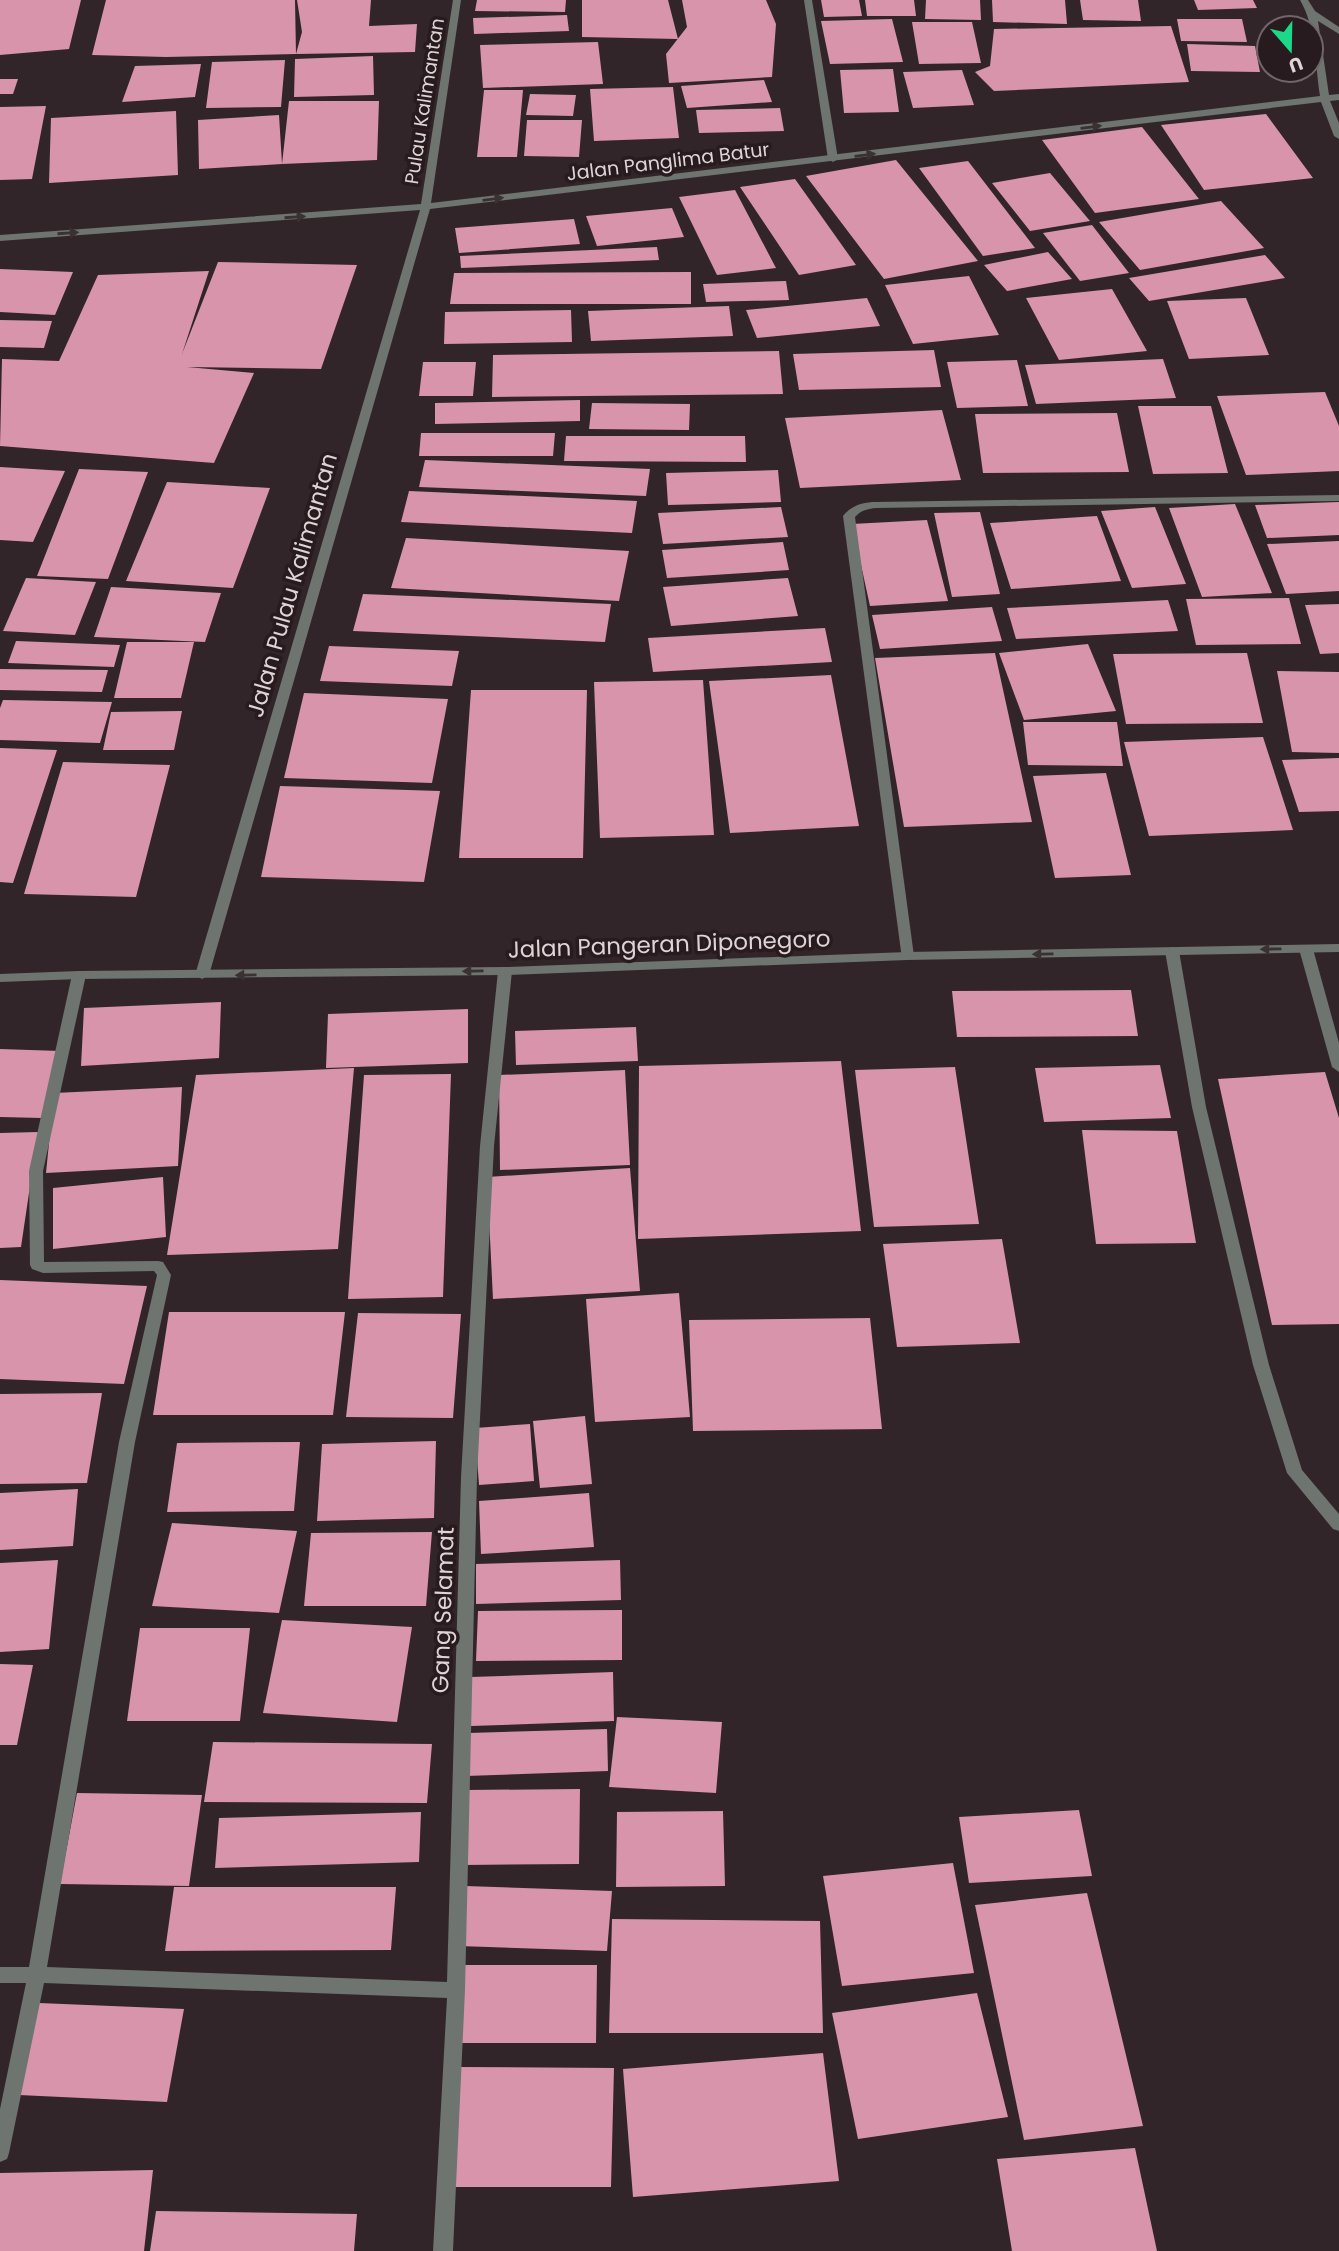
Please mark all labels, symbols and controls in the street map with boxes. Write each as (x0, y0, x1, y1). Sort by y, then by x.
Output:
north arrow (1255, 14, 1325, 84)
street label: Pulau Kalimantan (398, 16, 451, 186)
text: U (1285, 50, 1307, 79)
one-way arrow (1080, 122, 1102, 133)
street label: Jalan Panglima Batur (565, 136, 771, 187)
one-way arrow (854, 149, 876, 160)
one-way arrow (483, 194, 505, 205)
one-way arrow (284, 211, 306, 222)
one-way arrow (57, 227, 79, 238)
street label: Jalan Pulau Kalimantan (239, 449, 345, 721)
street label: Jalan Pangeran Diponegoro (507, 922, 831, 966)
one-way arrow (1260, 944, 1282, 955)
one-way arrow (1032, 948, 1054, 959)
one-way arrow (462, 965, 484, 977)
one-way arrow (234, 969, 256, 980)
street label: Gang Selamat (424, 1526, 462, 1694)

